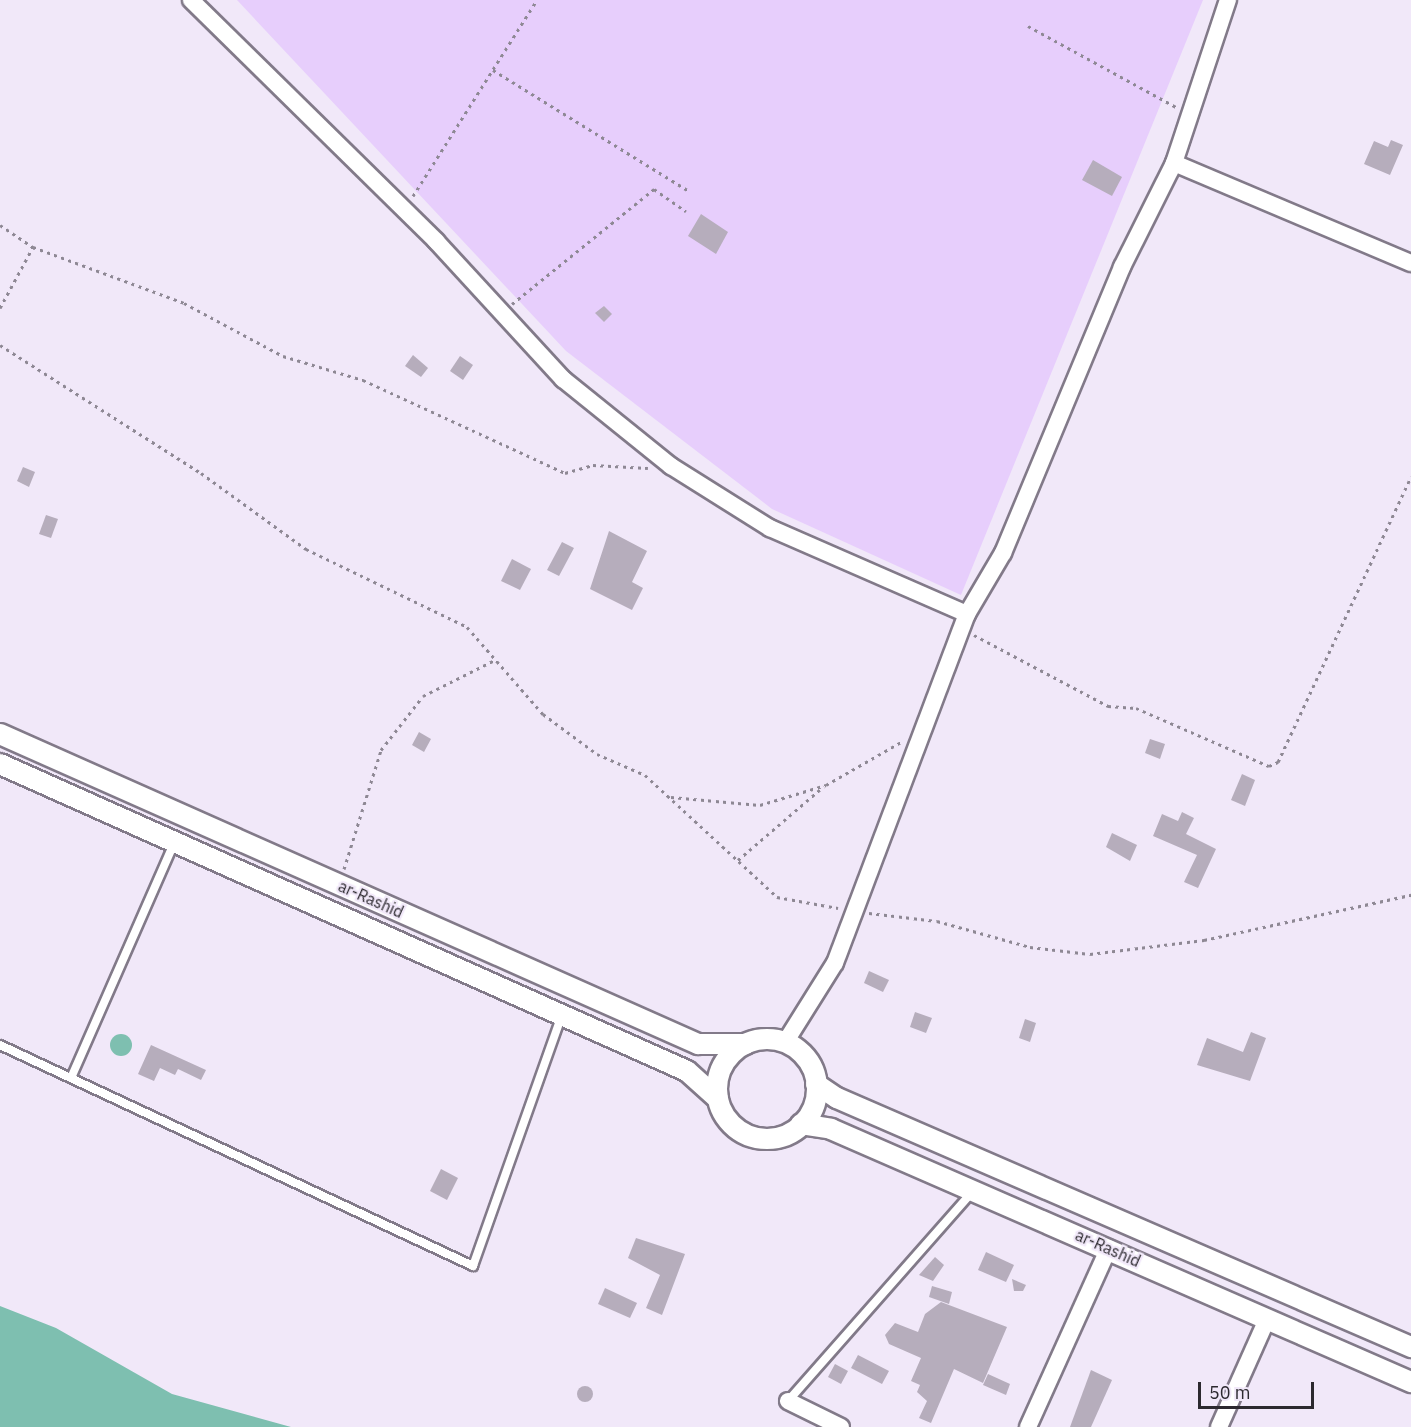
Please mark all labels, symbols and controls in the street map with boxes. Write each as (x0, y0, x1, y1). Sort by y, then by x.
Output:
street label: ar-Rashid (335, 876, 407, 922)
street label: ar-Rashid (1072, 1225, 1144, 1271)
scale bar (1201, 1370, 1316, 1408)
text: 50 m (1209, 1381, 1251, 1404)

